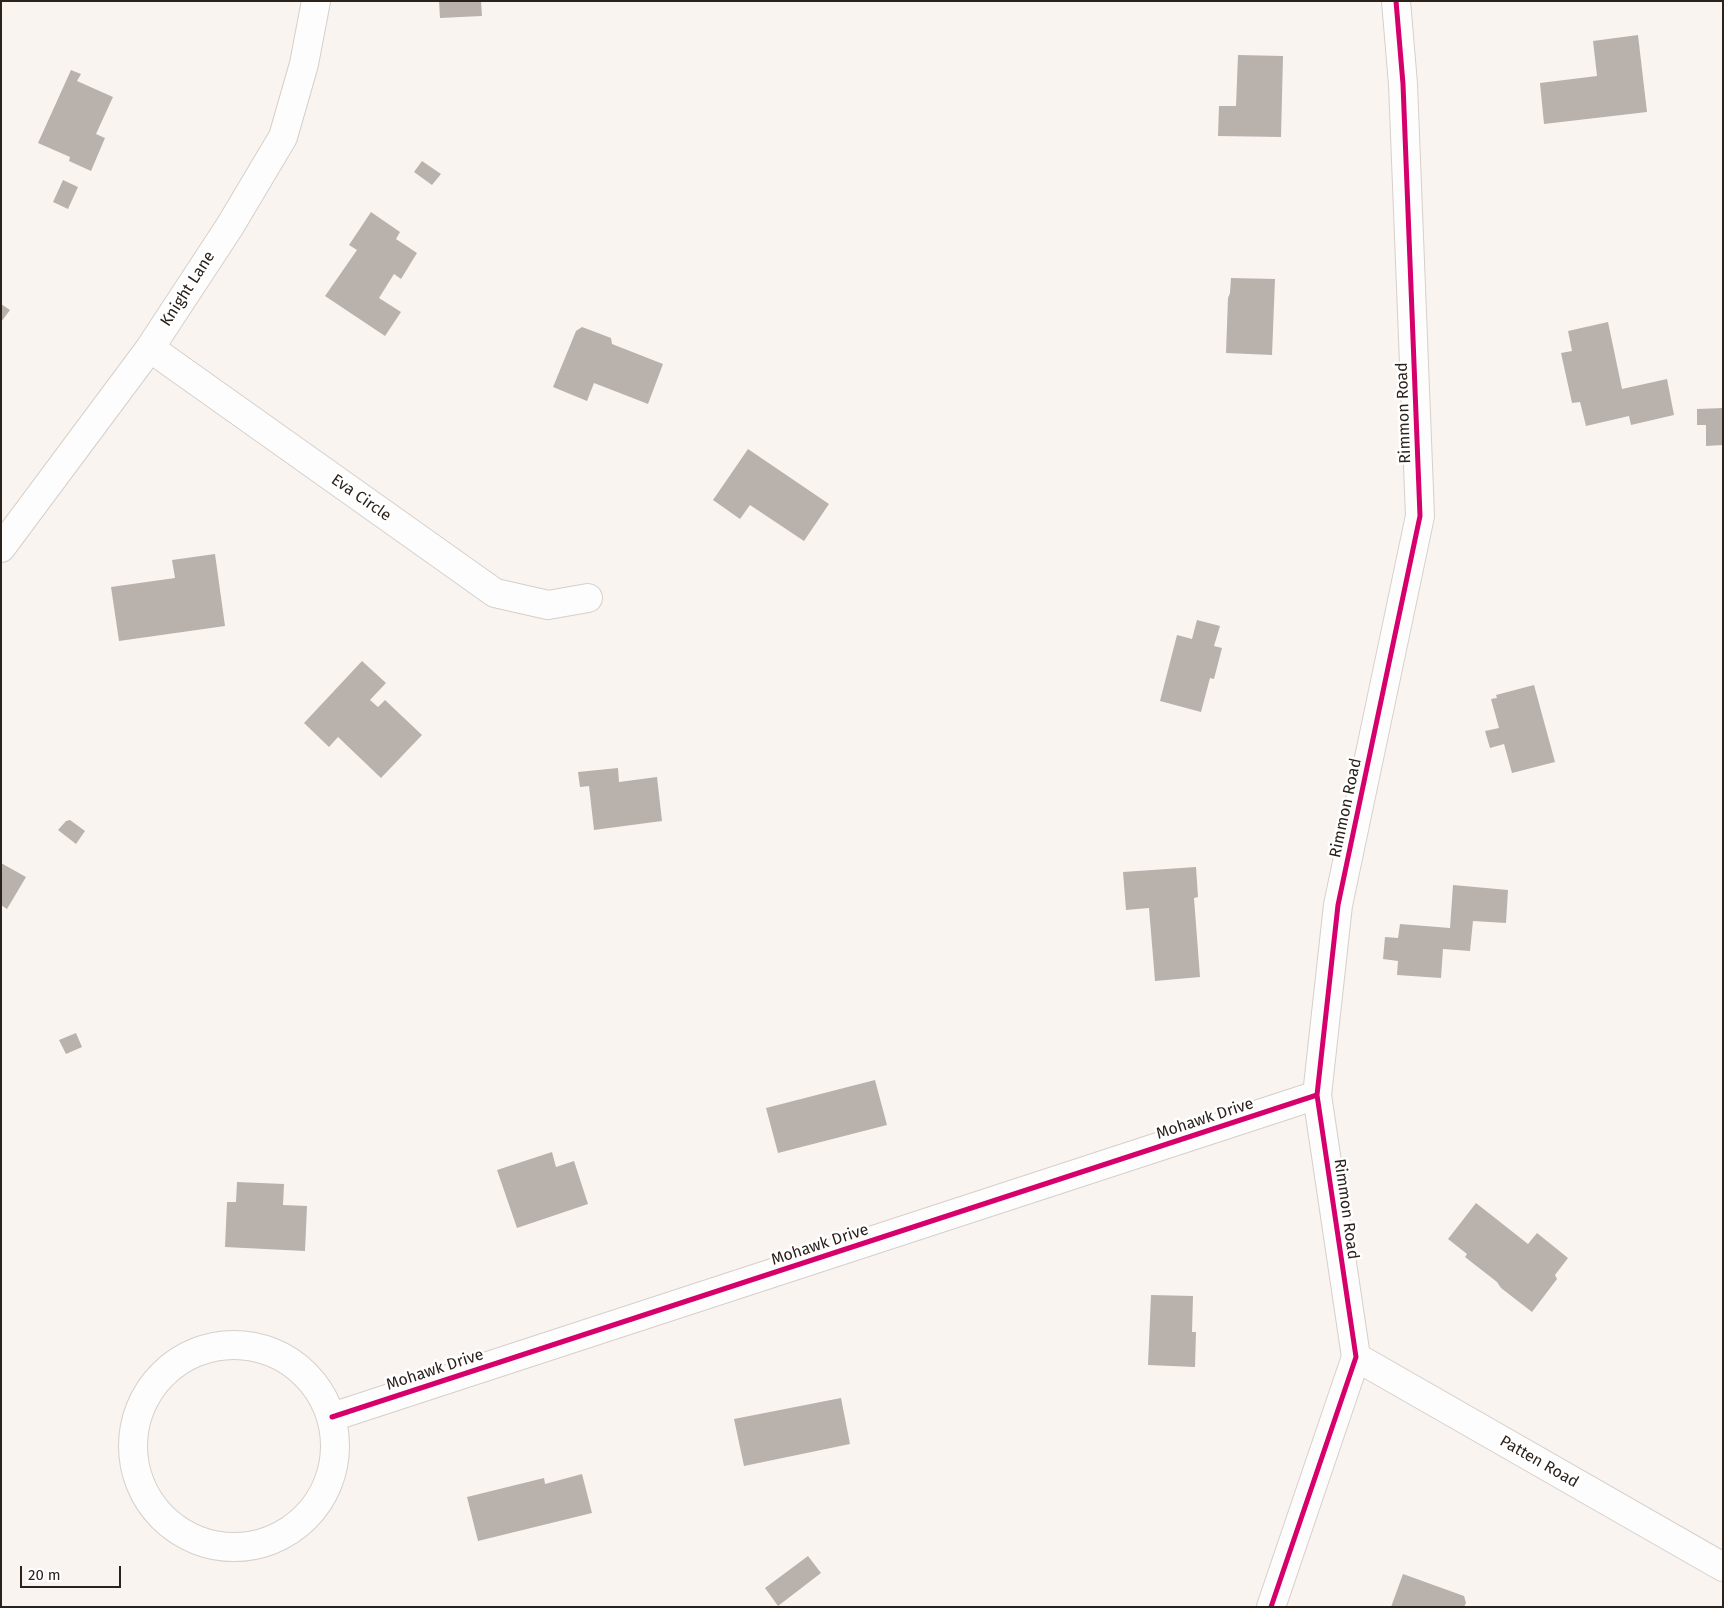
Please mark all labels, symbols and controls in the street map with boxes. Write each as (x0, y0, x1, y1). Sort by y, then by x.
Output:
street label: Knight Lane (157, 248, 219, 330)
street label: Rimmon Road (1393, 362, 1415, 464)
street label: Eva Circle (327, 470, 395, 526)
street label: Rimmon Road (1326, 756, 1366, 860)
street label: Mohawk Drive (1154, 1094, 1256, 1144)
street label: Rimmon Road (1329, 1157, 1363, 1261)
street label: Mohawk Drive (769, 1220, 871, 1270)
street label: Mohawk Drive (384, 1345, 486, 1395)
street label: Patten Road (1496, 1432, 1582, 1492)
scale bar (22, 1556, 124, 1588)
text: 20 m (28, 1566, 61, 1584)

